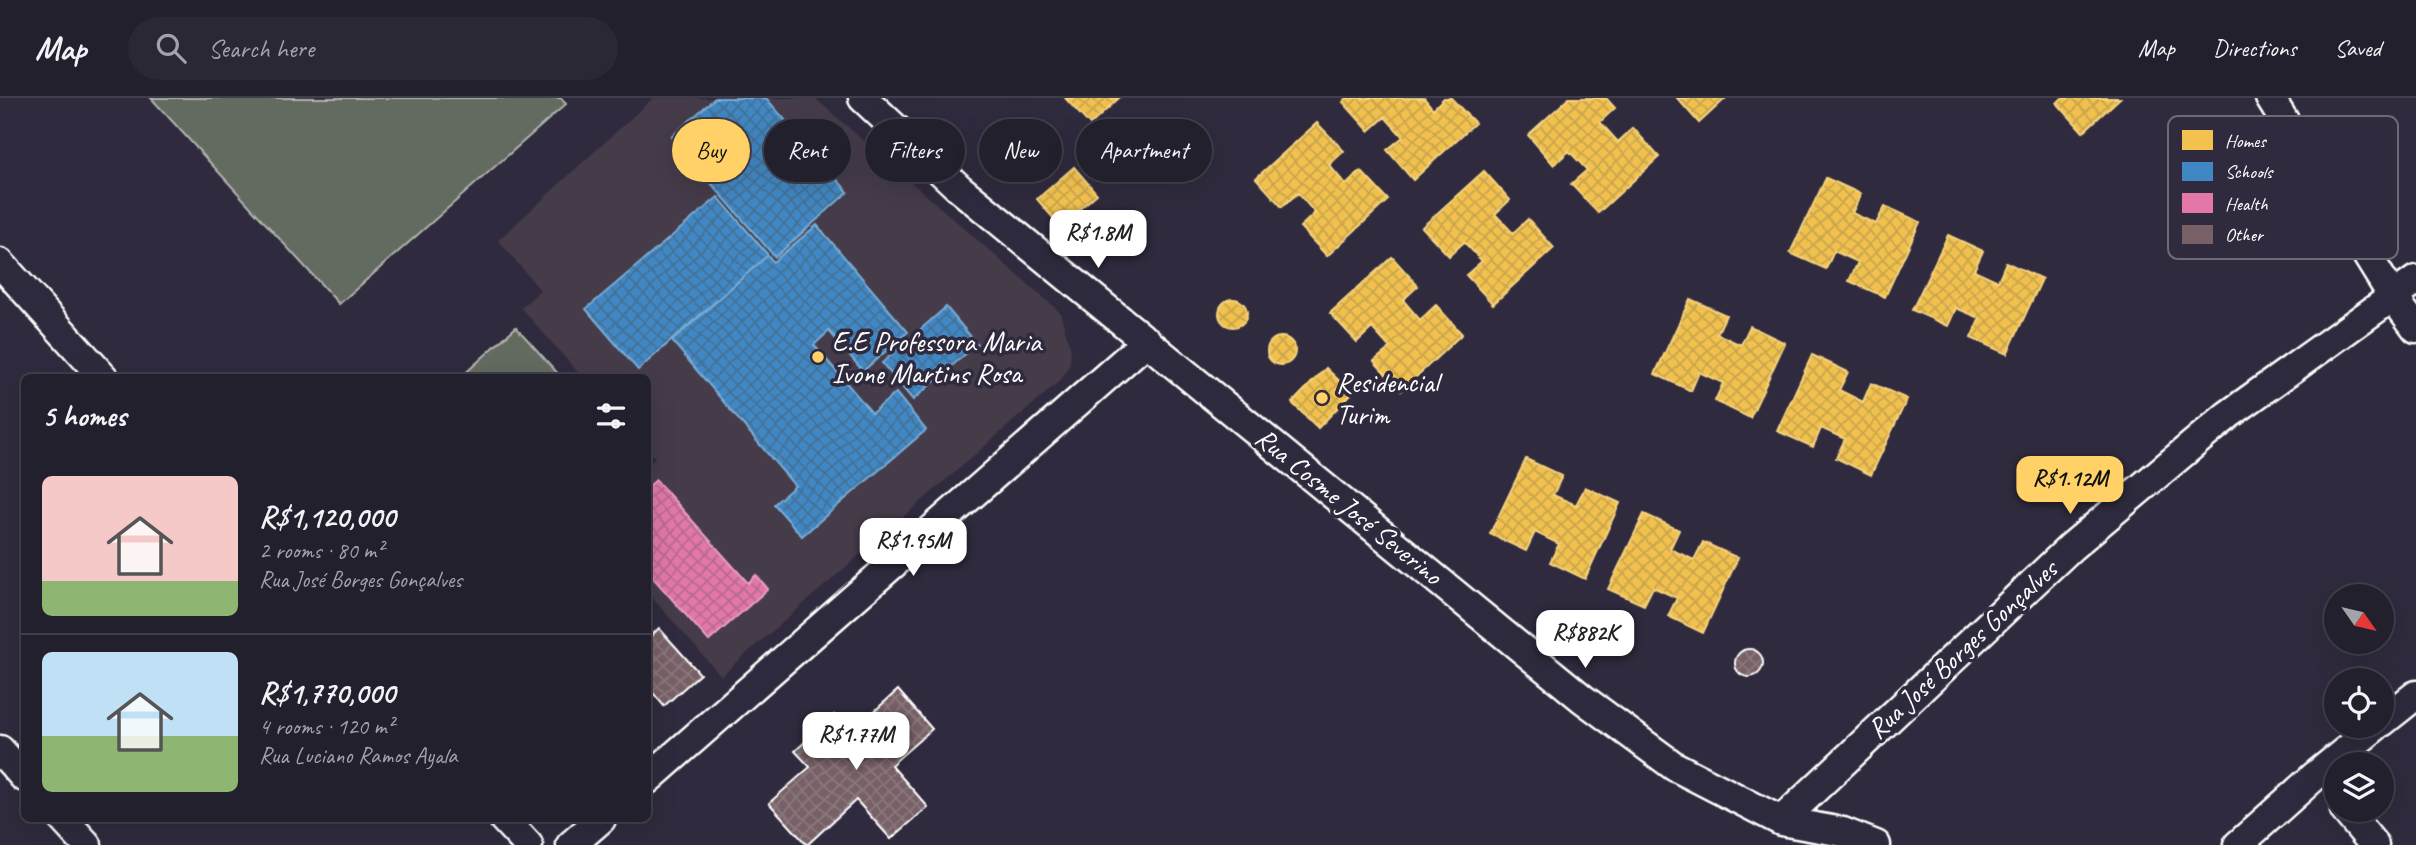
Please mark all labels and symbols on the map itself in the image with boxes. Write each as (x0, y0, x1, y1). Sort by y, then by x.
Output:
legend (2168, 116, 2398, 259)
text: Homes (2225, 129, 2267, 153)
text: Schools (2225, 160, 2275, 184)
text: Health (2225, 192, 2268, 216)
pin: R$1.8M (1041, 211, 1155, 270)
text: Other (2225, 223, 2265, 247)
place label: E.E Professora Maria Ivone Martins Rosa (832, 324, 1043, 391)
marker: E.E Professora Maria Ivone Martins Rosa (810, 349, 826, 365)
place label: Residencial Turim (1336, 365, 1444, 432)
marker: Residencial Turim (1314, 390, 1330, 406)
street label: Rua Cosme José Severino (1248, 420, 1451, 594)
pin: R$1.12M (2005, 456, 2135, 516)
pin: R$1.95M (848, 518, 978, 578)
street label: Rua José Borges Gonçalves (1860, 550, 2066, 746)
north arrow (2324, 584, 2394, 654)
pin: R$882K (1528, 610, 1642, 670)
pin: R$1.77M (791, 712, 921, 772)

